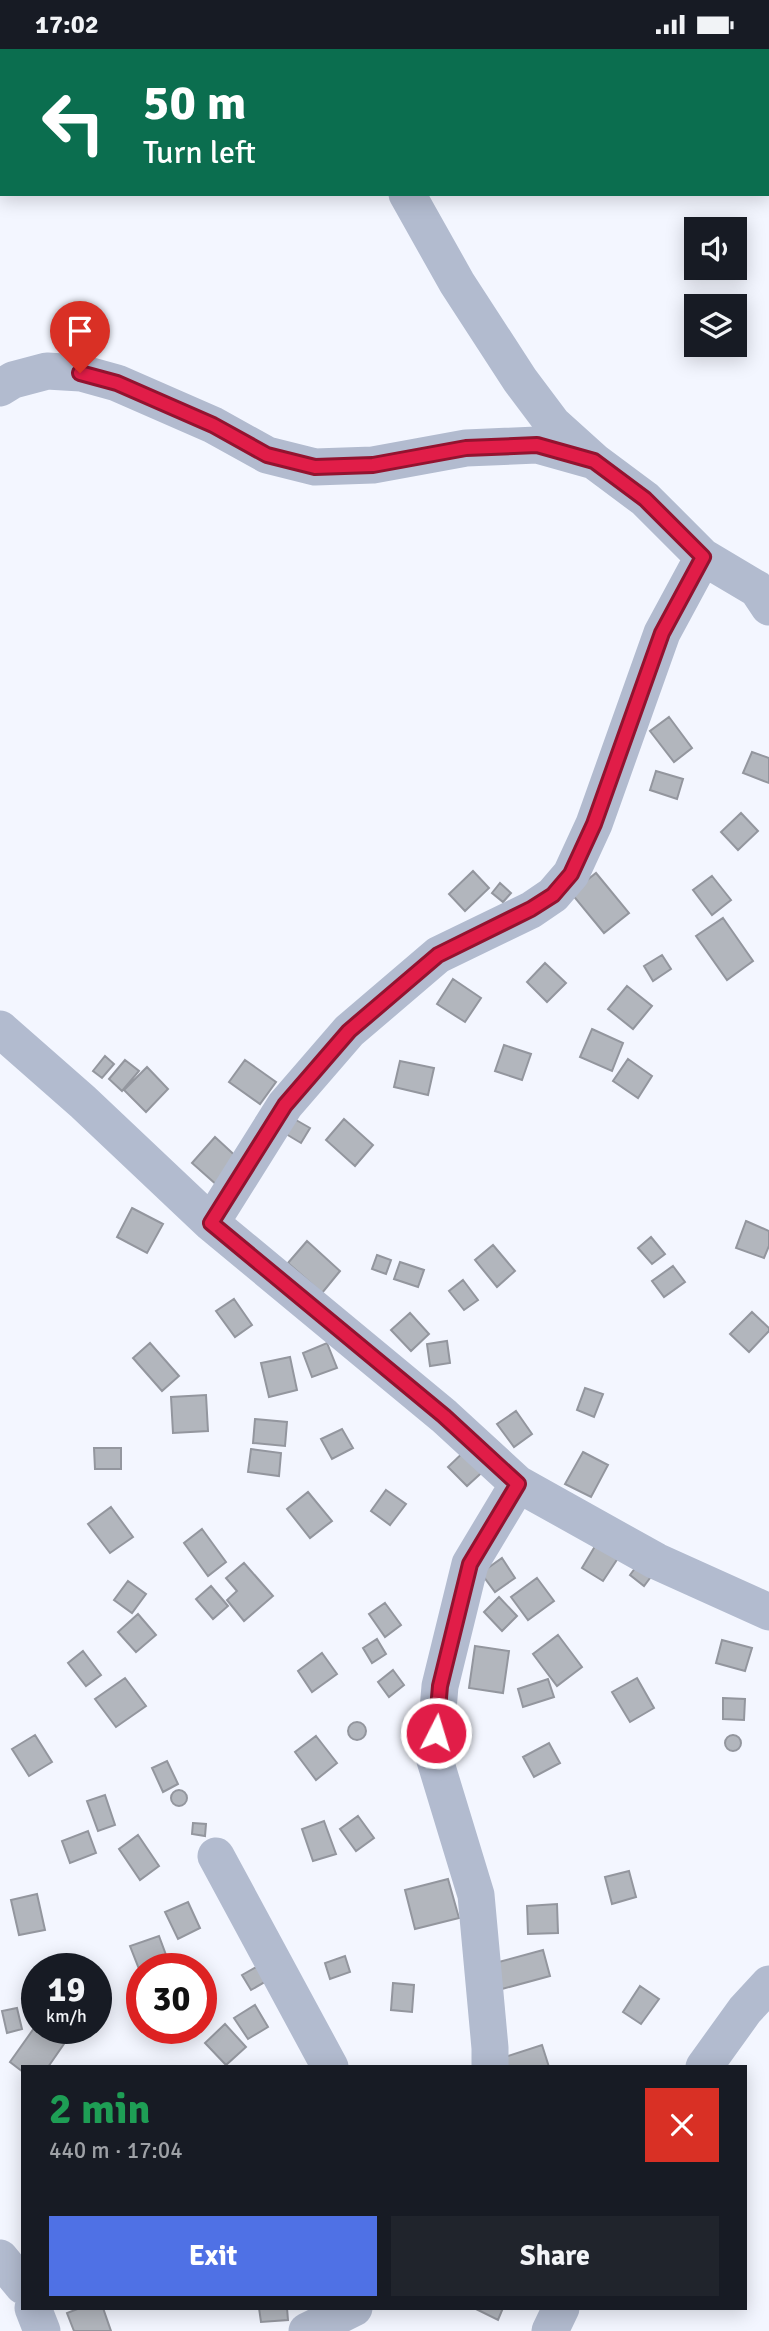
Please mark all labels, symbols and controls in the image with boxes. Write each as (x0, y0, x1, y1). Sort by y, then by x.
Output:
text: 17:02 (35, 9, 99, 41)
text: 50 m (143, 73, 246, 133)
icon: left (28, 77, 119, 168)
text: Turn left (143, 133, 256, 172)
map controls (684, 217, 747, 357)
button: sound (684, 217, 747, 280)
button: layers (684, 294, 747, 357)
pin (50, 301, 110, 373)
icon: arrive (61, 312, 99, 350)
position arrow (399, 1696, 473, 1770)
speed limit sign: 30 (126, 1953, 217, 2044)
text: 19 (48, 1968, 85, 2011)
text: km/h (46, 2005, 87, 2027)
text: 2 min (49, 2084, 150, 2135)
button: close (645, 2088, 719, 2162)
text: 440 m · 17:04 (49, 2136, 183, 2165)
button: Exit (49, 2216, 377, 2296)
button: Share (391, 2216, 719, 2296)

